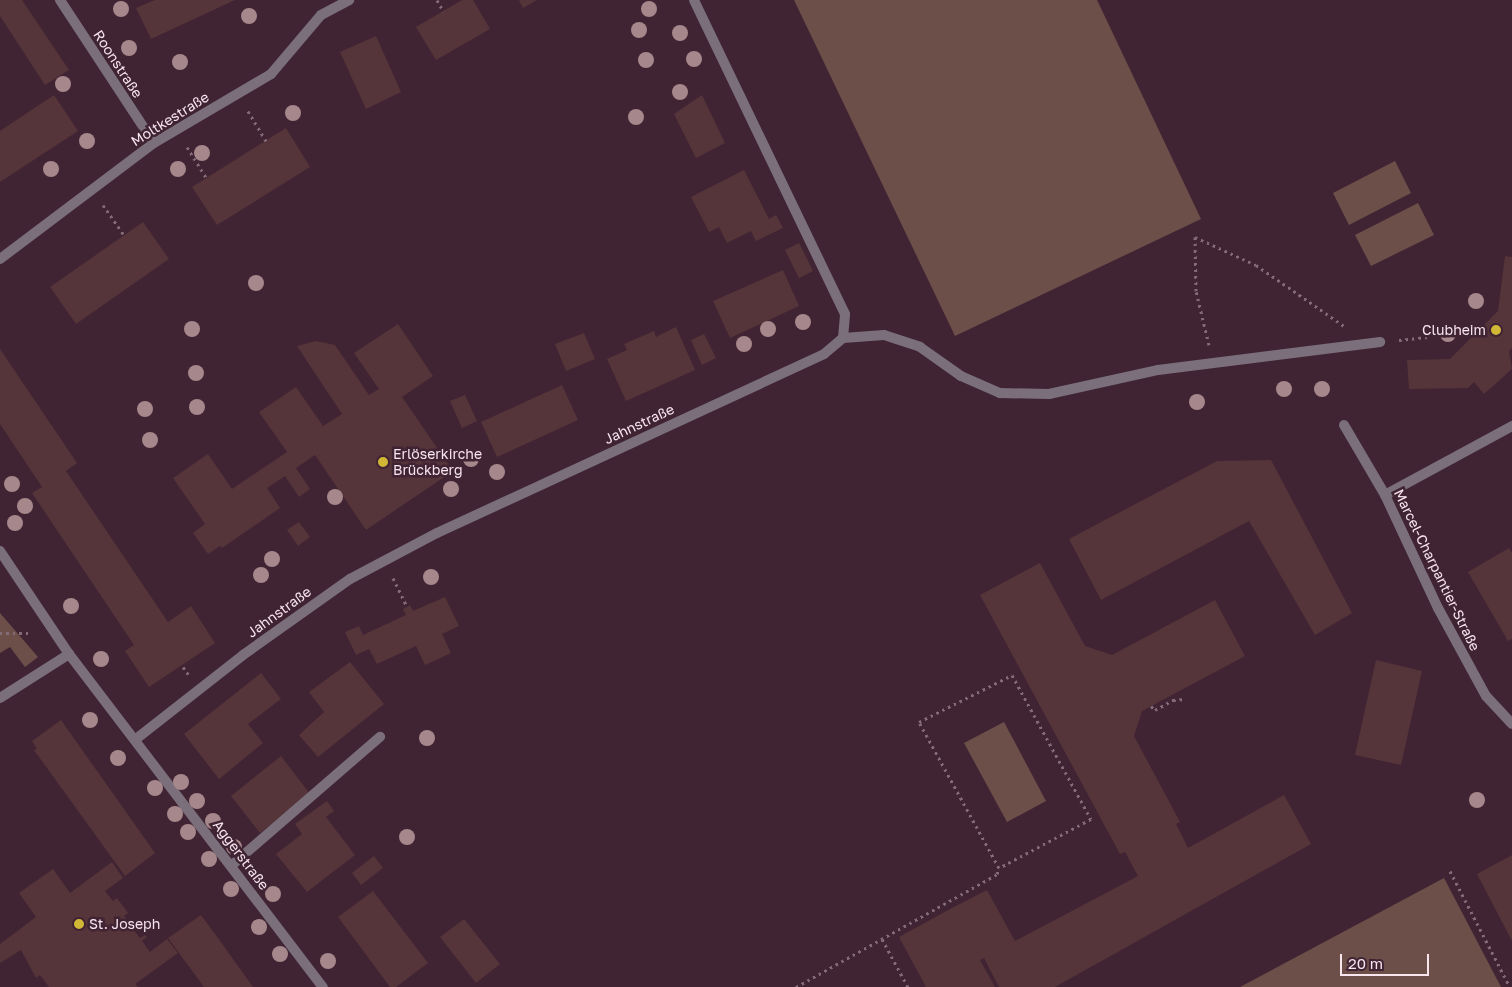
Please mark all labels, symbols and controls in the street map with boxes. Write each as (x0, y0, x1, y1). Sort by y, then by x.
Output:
street label: Roonstraße (90, 27, 146, 101)
street label: Moltkestraße (128, 88, 212, 150)
place label: Clubheim (1422, 322, 1486, 338)
marker: Clubheim (1490, 324, 1502, 336)
street label: Jahnstraße (601, 400, 677, 448)
place label: Erlöserkirche Brückberg (393, 446, 482, 478)
marker: Erlöserkirche Brückberg (377, 456, 389, 468)
street label: Marcel-Charpantier-Straße (1390, 486, 1484, 654)
street label: Jahnstraße (244, 583, 314, 641)
street label: Aggerstraße (209, 817, 273, 893)
place label: St. Joseph (89, 916, 160, 932)
marker: St. Joseph (73, 918, 85, 930)
scale bar (1342, 944, 1431, 976)
text: 20 m (1348, 954, 1383, 972)

